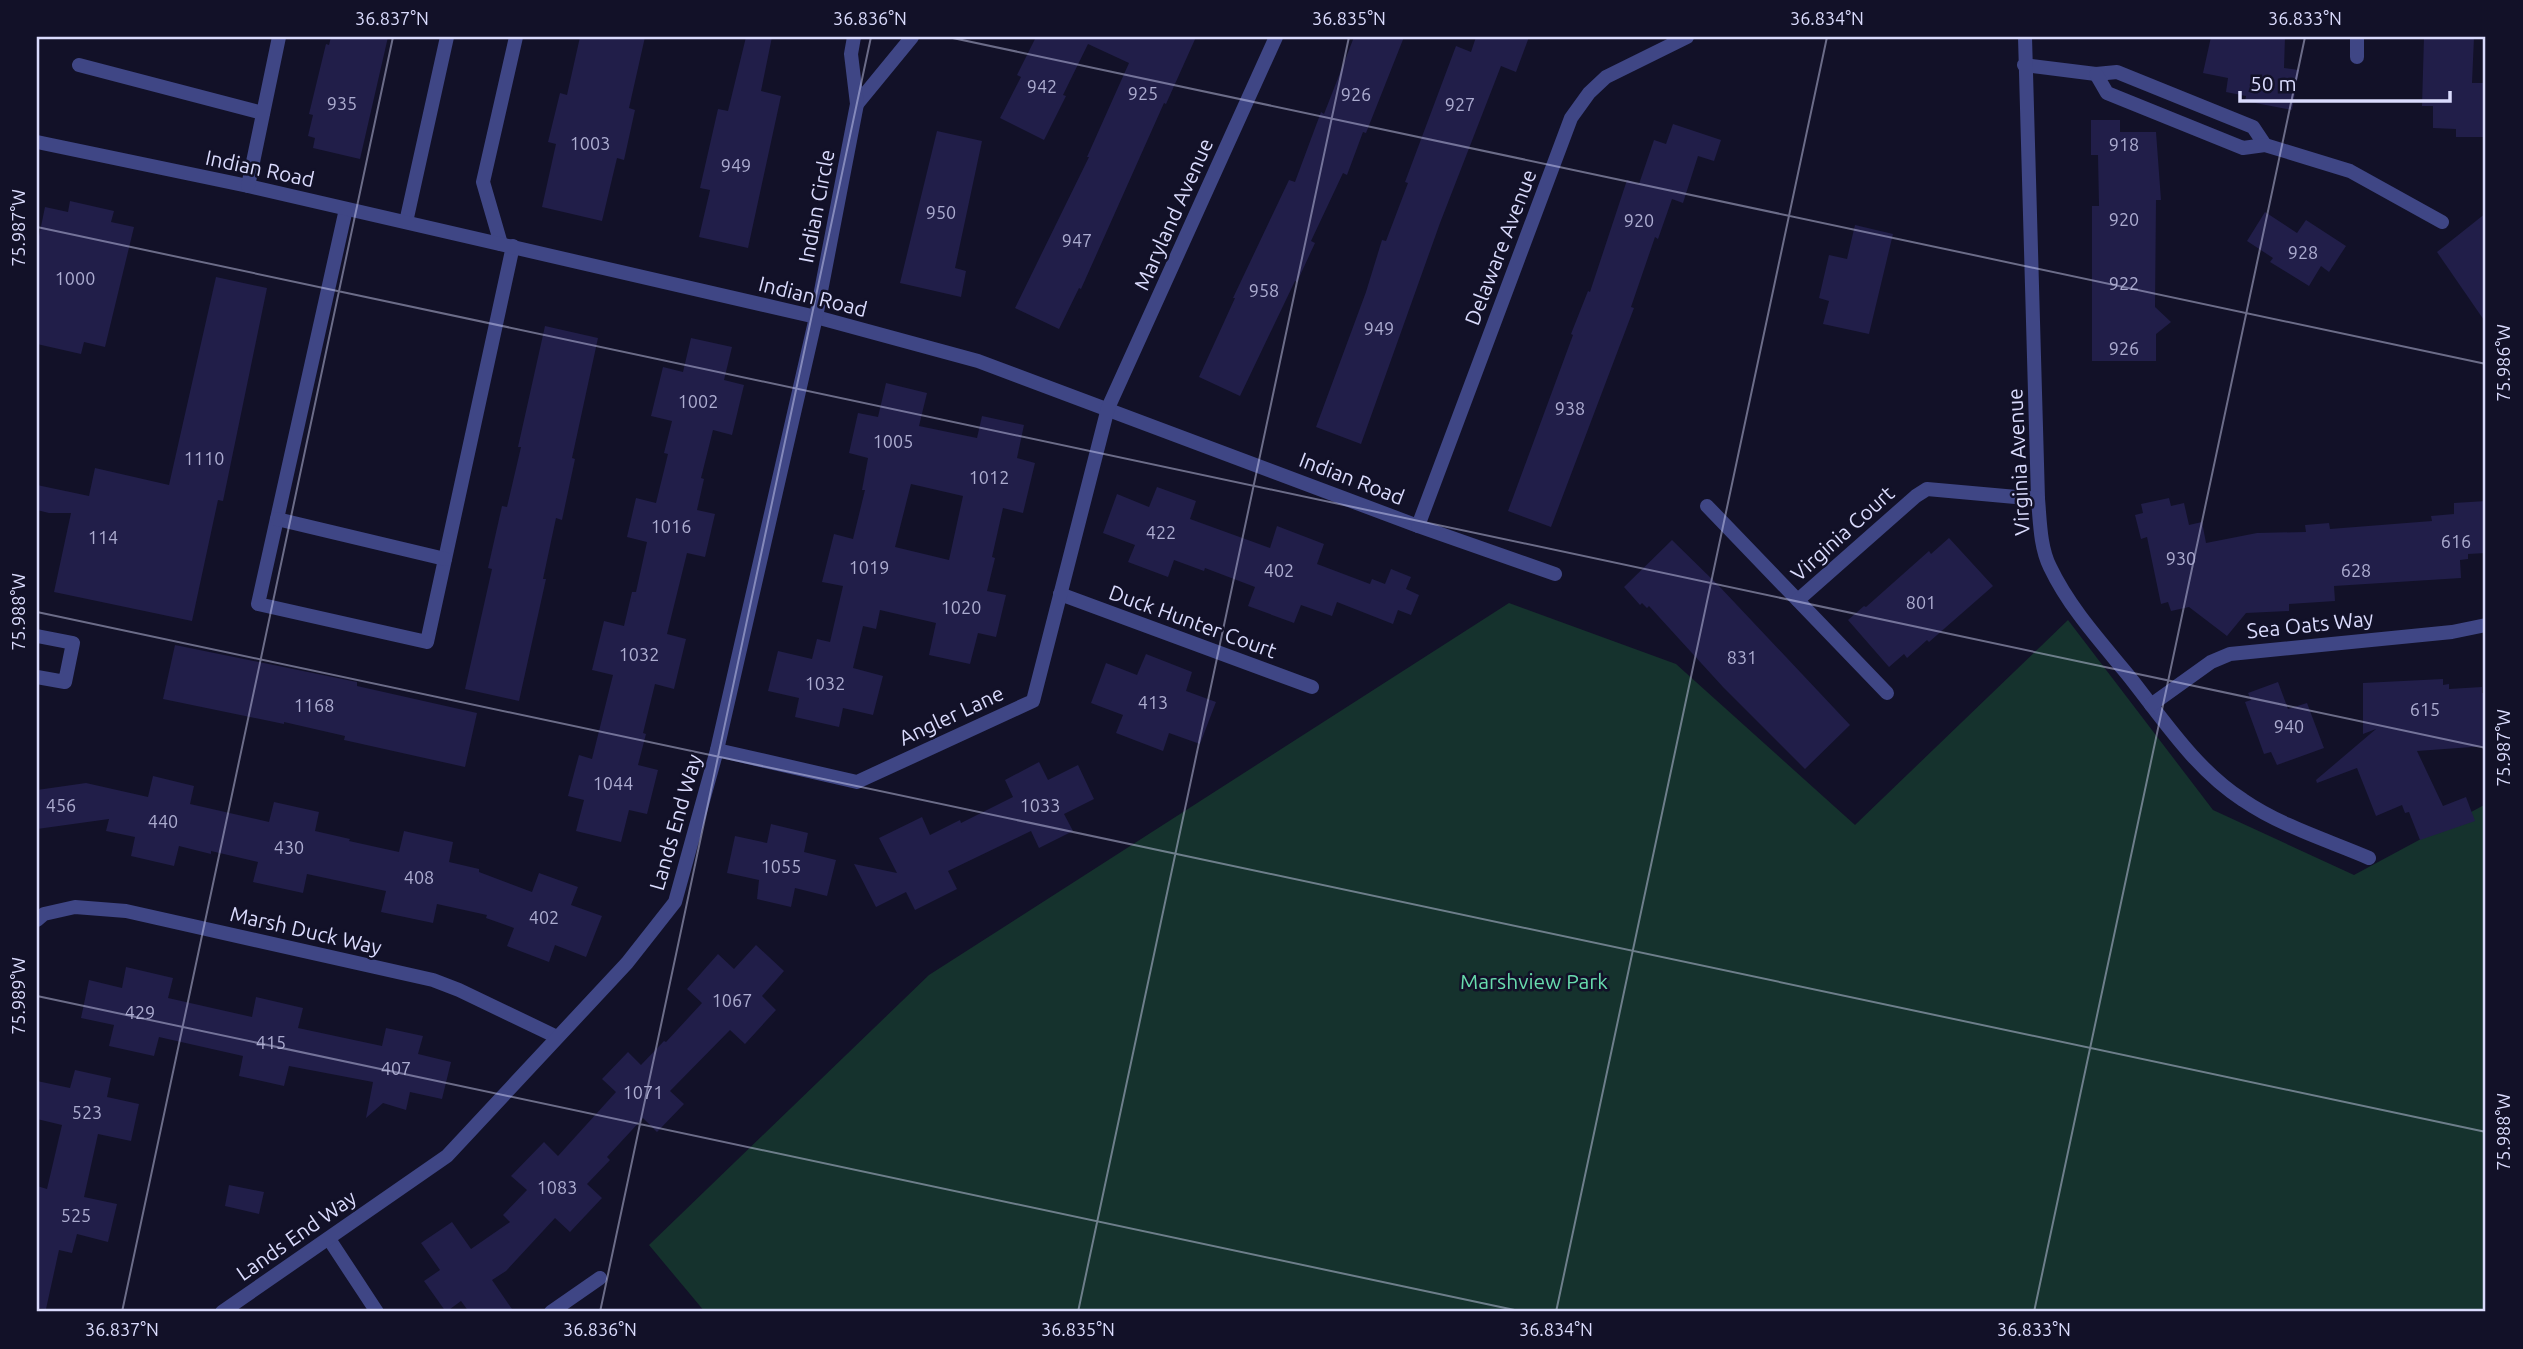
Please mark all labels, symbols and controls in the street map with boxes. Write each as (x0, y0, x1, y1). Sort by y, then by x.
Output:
text: 36.837°N (355, 8, 429, 28)
text: 36.836°N (833, 8, 907, 28)
text: 36.835°N (1312, 8, 1386, 28)
text: 36.834°N (1790, 8, 1864, 28)
text: 36.833°N (2268, 8, 2342, 28)
scale bar (2240, 60, 2450, 104)
text: 50 m (2250, 71, 2297, 95)
house number: 942 (1027, 76, 1057, 96)
house number: 925 (1128, 83, 1158, 103)
house number: 926 (1341, 84, 1371, 104)
house number: 935 (327, 93, 357, 113)
house number: 927 (1445, 94, 1475, 114)
house number: 1003 (570, 133, 610, 153)
street label: Maryland Avenue (1129, 134, 1217, 294)
house number: 918 (2109, 134, 2139, 154)
street label: Indian Road (203, 145, 317, 191)
street label: Indian Circle (793, 147, 839, 265)
house number: 949 (721, 155, 751, 175)
street label: Delaware Avenue (1459, 166, 1541, 328)
text: 75.987°W (8, 189, 28, 267)
house number: 950 (926, 202, 956, 222)
house number: 920 (2109, 209, 2139, 229)
house number: 920 (1624, 210, 1654, 230)
house number: 947 (1062, 230, 1092, 250)
house number: 928 (2288, 242, 2318, 262)
house number: 1000 (55, 268, 95, 288)
street label: Indian Road (756, 271, 870, 321)
house number: 922 (2109, 273, 2139, 293)
house number: 958 (1249, 280, 1279, 300)
house number: 949 (1364, 318, 1394, 338)
text: 75.986°W (2493, 324, 2513, 402)
house number: 926 (2109, 338, 2139, 358)
street label: Virginia Avenue (2002, 388, 2034, 536)
house number: 1002 (678, 391, 718, 411)
house number: 938 (1555, 398, 1585, 418)
house number: 1005 (873, 431, 913, 451)
street label: Indian Road (1296, 447, 1408, 509)
house number: 1110 (184, 448, 224, 468)
house number: 1012 (969, 467, 1009, 487)
street label: Virginia Court (1786, 480, 1898, 586)
house number: 1016 (651, 516, 691, 536)
house number: 422 (1146, 522, 1176, 542)
house number: 114 (88, 527, 118, 547)
house number: 616 (2441, 531, 2471, 551)
house number: 930 (2166, 548, 2196, 568)
house number: 1019 (849, 557, 889, 577)
house number: 402 (1264, 560, 1294, 580)
house number: 628 (2341, 560, 2371, 580)
text: 75.988°W (8, 573, 28, 651)
street label: Duck Hunter Court (1106, 580, 1280, 662)
house number: 801 (1906, 592, 1936, 612)
house number: 1020 (941, 597, 981, 617)
street label: Sea Oats Way (2245, 605, 2375, 643)
house number: 1032 (619, 644, 659, 664)
house number: 831 (1727, 647, 1757, 667)
house number: 1032 (805, 673, 845, 693)
street label: Angler Lane (895, 680, 1007, 750)
house number: 413 (1138, 692, 1168, 712)
house number: 1168 (294, 695, 334, 715)
house number: 615 (2410, 699, 2440, 719)
text: 75.987°W (2493, 709, 2513, 787)
house number: 940 (2274, 716, 2304, 736)
street label: Lands End Way (644, 751, 706, 893)
house number: 1044 (593, 773, 633, 793)
house number: 456 (46, 795, 76, 815)
house number: 1033 (1020, 795, 1060, 815)
house number: 440 (148, 811, 178, 831)
house number: 430 (274, 837, 304, 857)
house number: 1055 (761, 856, 801, 876)
house number: 408 (404, 867, 434, 887)
street label: Marsh Duck Way (228, 901, 384, 959)
house number: 402 (529, 907, 559, 927)
text: 75.989°W (8, 957, 28, 1035)
park label: Marshview Park (1460, 969, 1608, 993)
house number: 1067 (712, 990, 752, 1010)
house number: 429 (125, 1002, 155, 1022)
house number: 415 (256, 1032, 286, 1052)
house number: 407 (381, 1058, 411, 1078)
house number: 1071 (623, 1082, 663, 1102)
text: 75.988°W (2493, 1093, 2513, 1171)
house number: 523 (72, 1102, 102, 1122)
house number: 1083 (537, 1177, 577, 1197)
street label: Lands End Way (232, 1185, 360, 1285)
house number: 525 (61, 1205, 91, 1225)
text: 36.837°N (85, 1319, 159, 1339)
text: 36.836°N (563, 1319, 637, 1339)
text: 36.835°N (1041, 1319, 1115, 1339)
text: 36.834°N (1519, 1319, 1593, 1339)
text: 36.833°N (1997, 1319, 2071, 1339)

